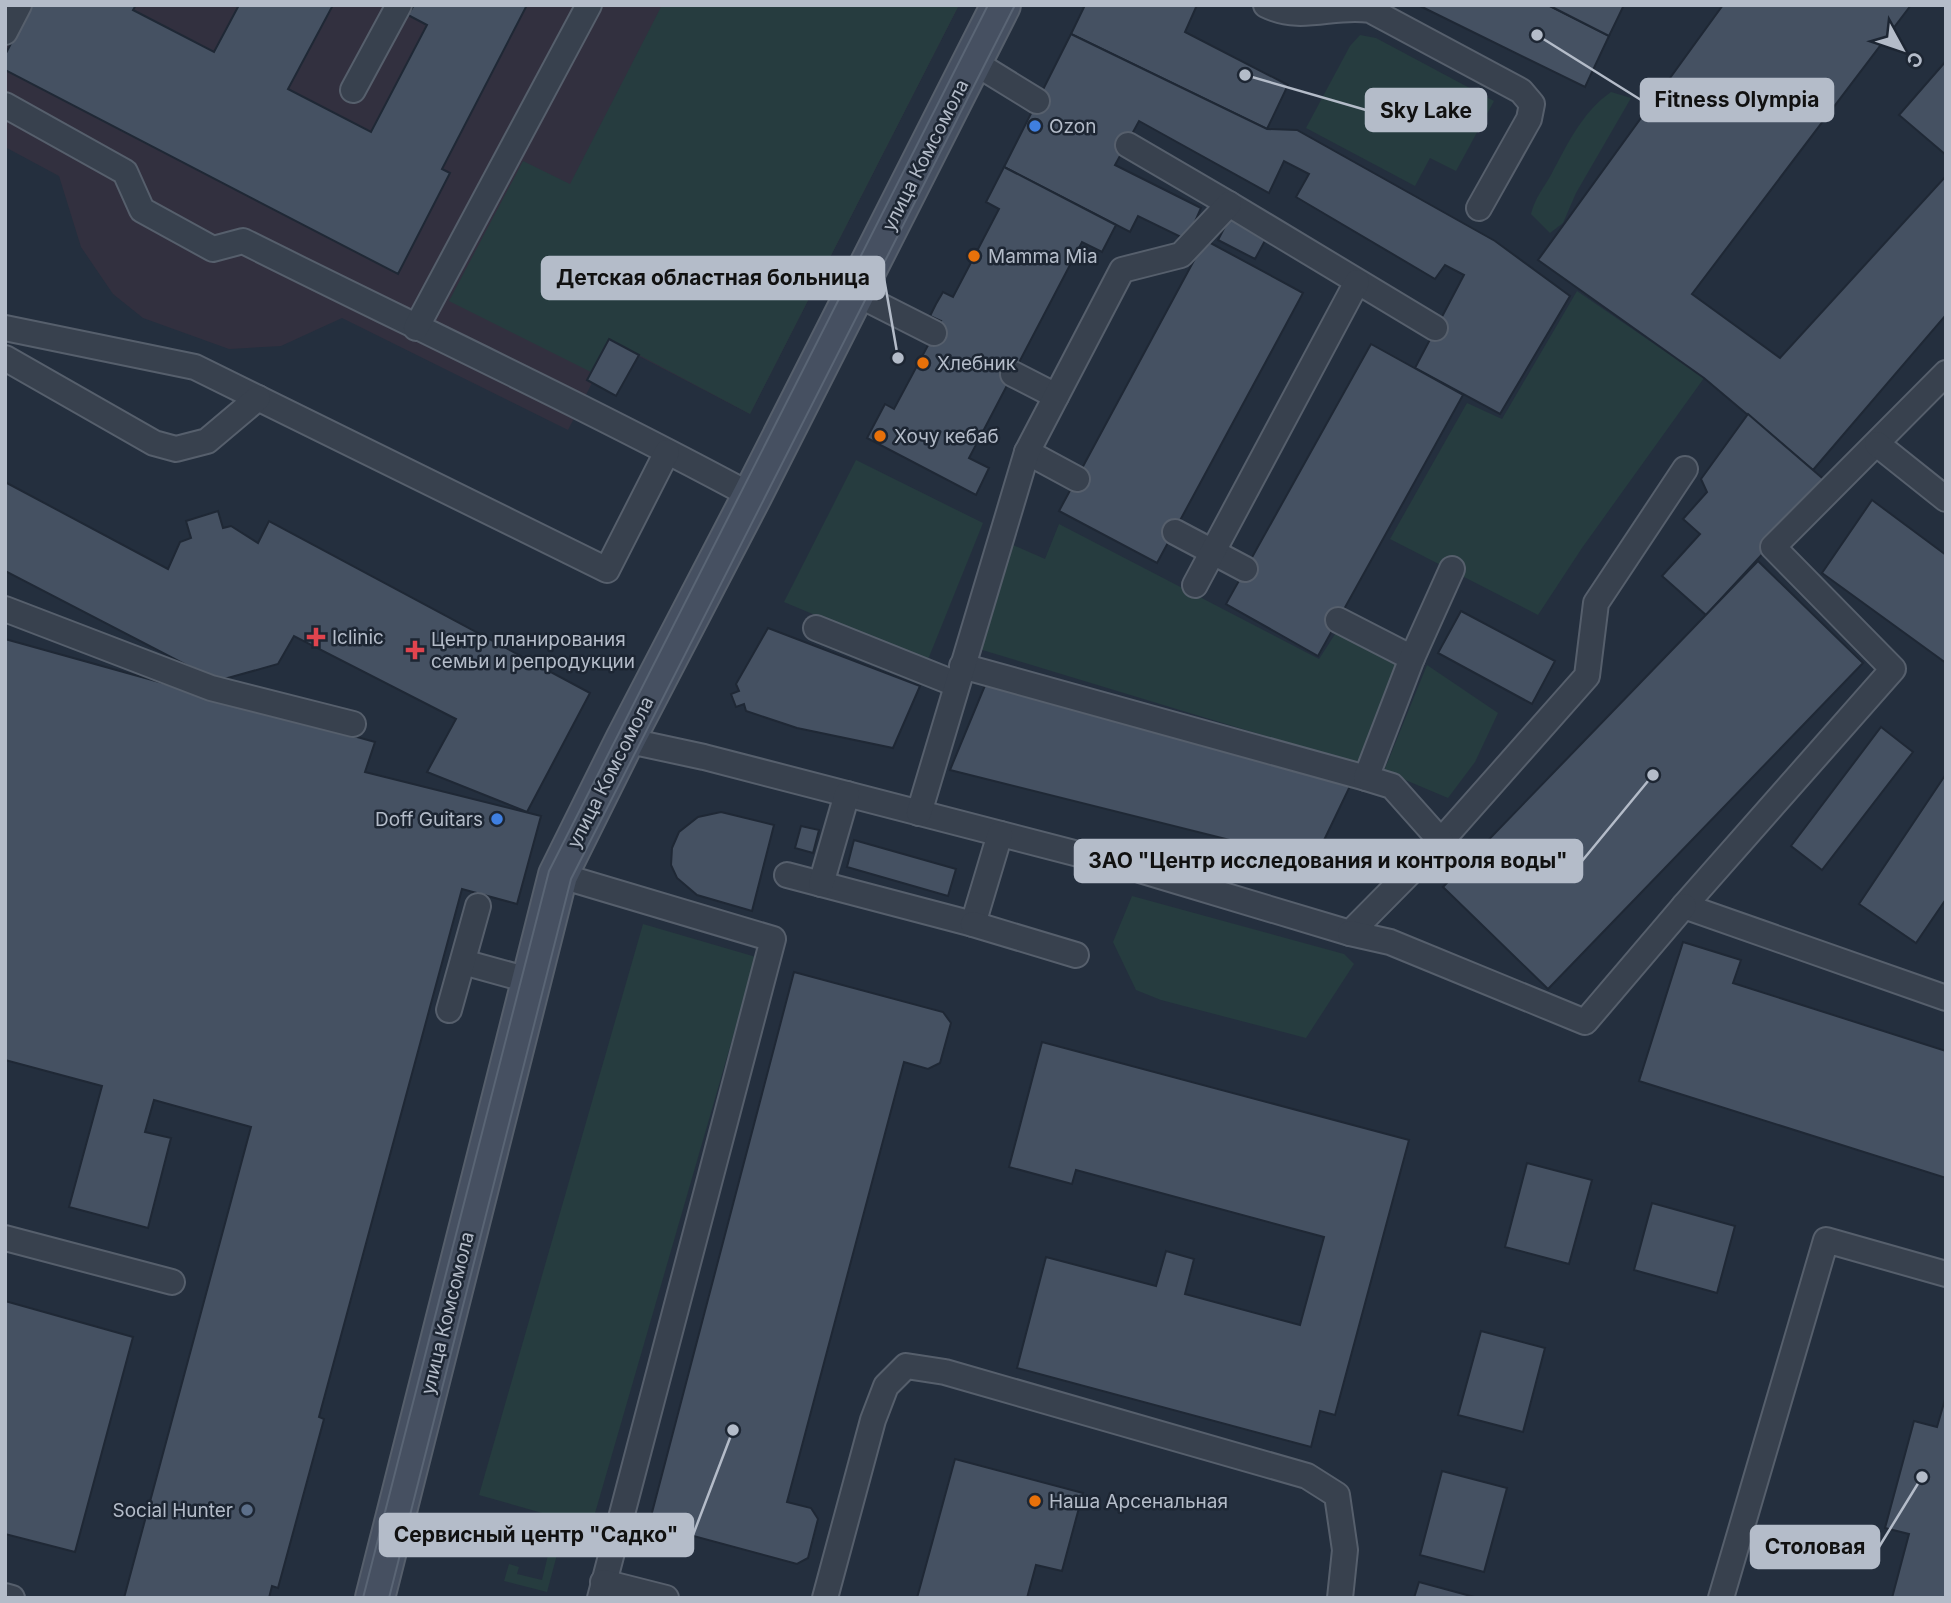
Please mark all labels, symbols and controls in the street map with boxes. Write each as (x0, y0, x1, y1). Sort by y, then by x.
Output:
north arrow (1867, 14, 1937, 84)
text: С (1901, 47, 1928, 72)
street label: улица Комсомола (877, 75, 974, 235)
callout: Fitness Olympia (1641, 79, 1833, 121)
text: Fitness Olympia (1655, 87, 1819, 112)
callout: Sky Lake (1366, 89, 1486, 131)
text: Sky Lake (1380, 98, 1472, 123)
place label: Ozon (1049, 115, 1096, 138)
marker: Ozon (1027, 118, 1043, 134)
place label: Mamma Mia (988, 245, 1098, 268)
marker: Mamma Mia (966, 248, 982, 264)
callout: Детская областная больница (542, 257, 884, 299)
text: Детская областная больница (556, 265, 870, 290)
place label: Хлебник (937, 352, 1017, 375)
marker: Хлебник (915, 355, 931, 371)
place label: Хочу кебаб (894, 425, 999, 448)
marker: Хочу кебаб (872, 428, 888, 444)
place label: Iclinic (332, 626, 384, 649)
marker: Iclinic (306, 627, 326, 647)
place label: Центр планирования семьи и репродукции (431, 628, 635, 673)
marker: Центр планирования семьи и репродукции (405, 640, 425, 660)
street label: улица Комсомола (562, 692, 659, 852)
place label: Doff Guitars (375, 808, 483, 831)
marker: Doff Guitars (489, 811, 505, 827)
callout: ЗАО "Центр исследования и контроля воды" (1075, 840, 1582, 882)
text: ЗАО "Центр исследования и контроля воды" (1088, 848, 1568, 873)
street label: улица Комсомола (416, 1229, 479, 1397)
place label: Наша Арсенальная (1049, 1490, 1228, 1513)
marker: Наша Арсенальная (1027, 1493, 1043, 1509)
place label: Social Hunter (113, 1499, 233, 1522)
marker: Social Hunter (239, 1502, 255, 1518)
callout: Сервисный центр "Садко" (380, 1514, 693, 1556)
text: Сервисный центр "Садко" (394, 1522, 678, 1547)
callout: Столовая (1751, 1526, 1879, 1568)
text: Столовая (1765, 1534, 1865, 1559)

